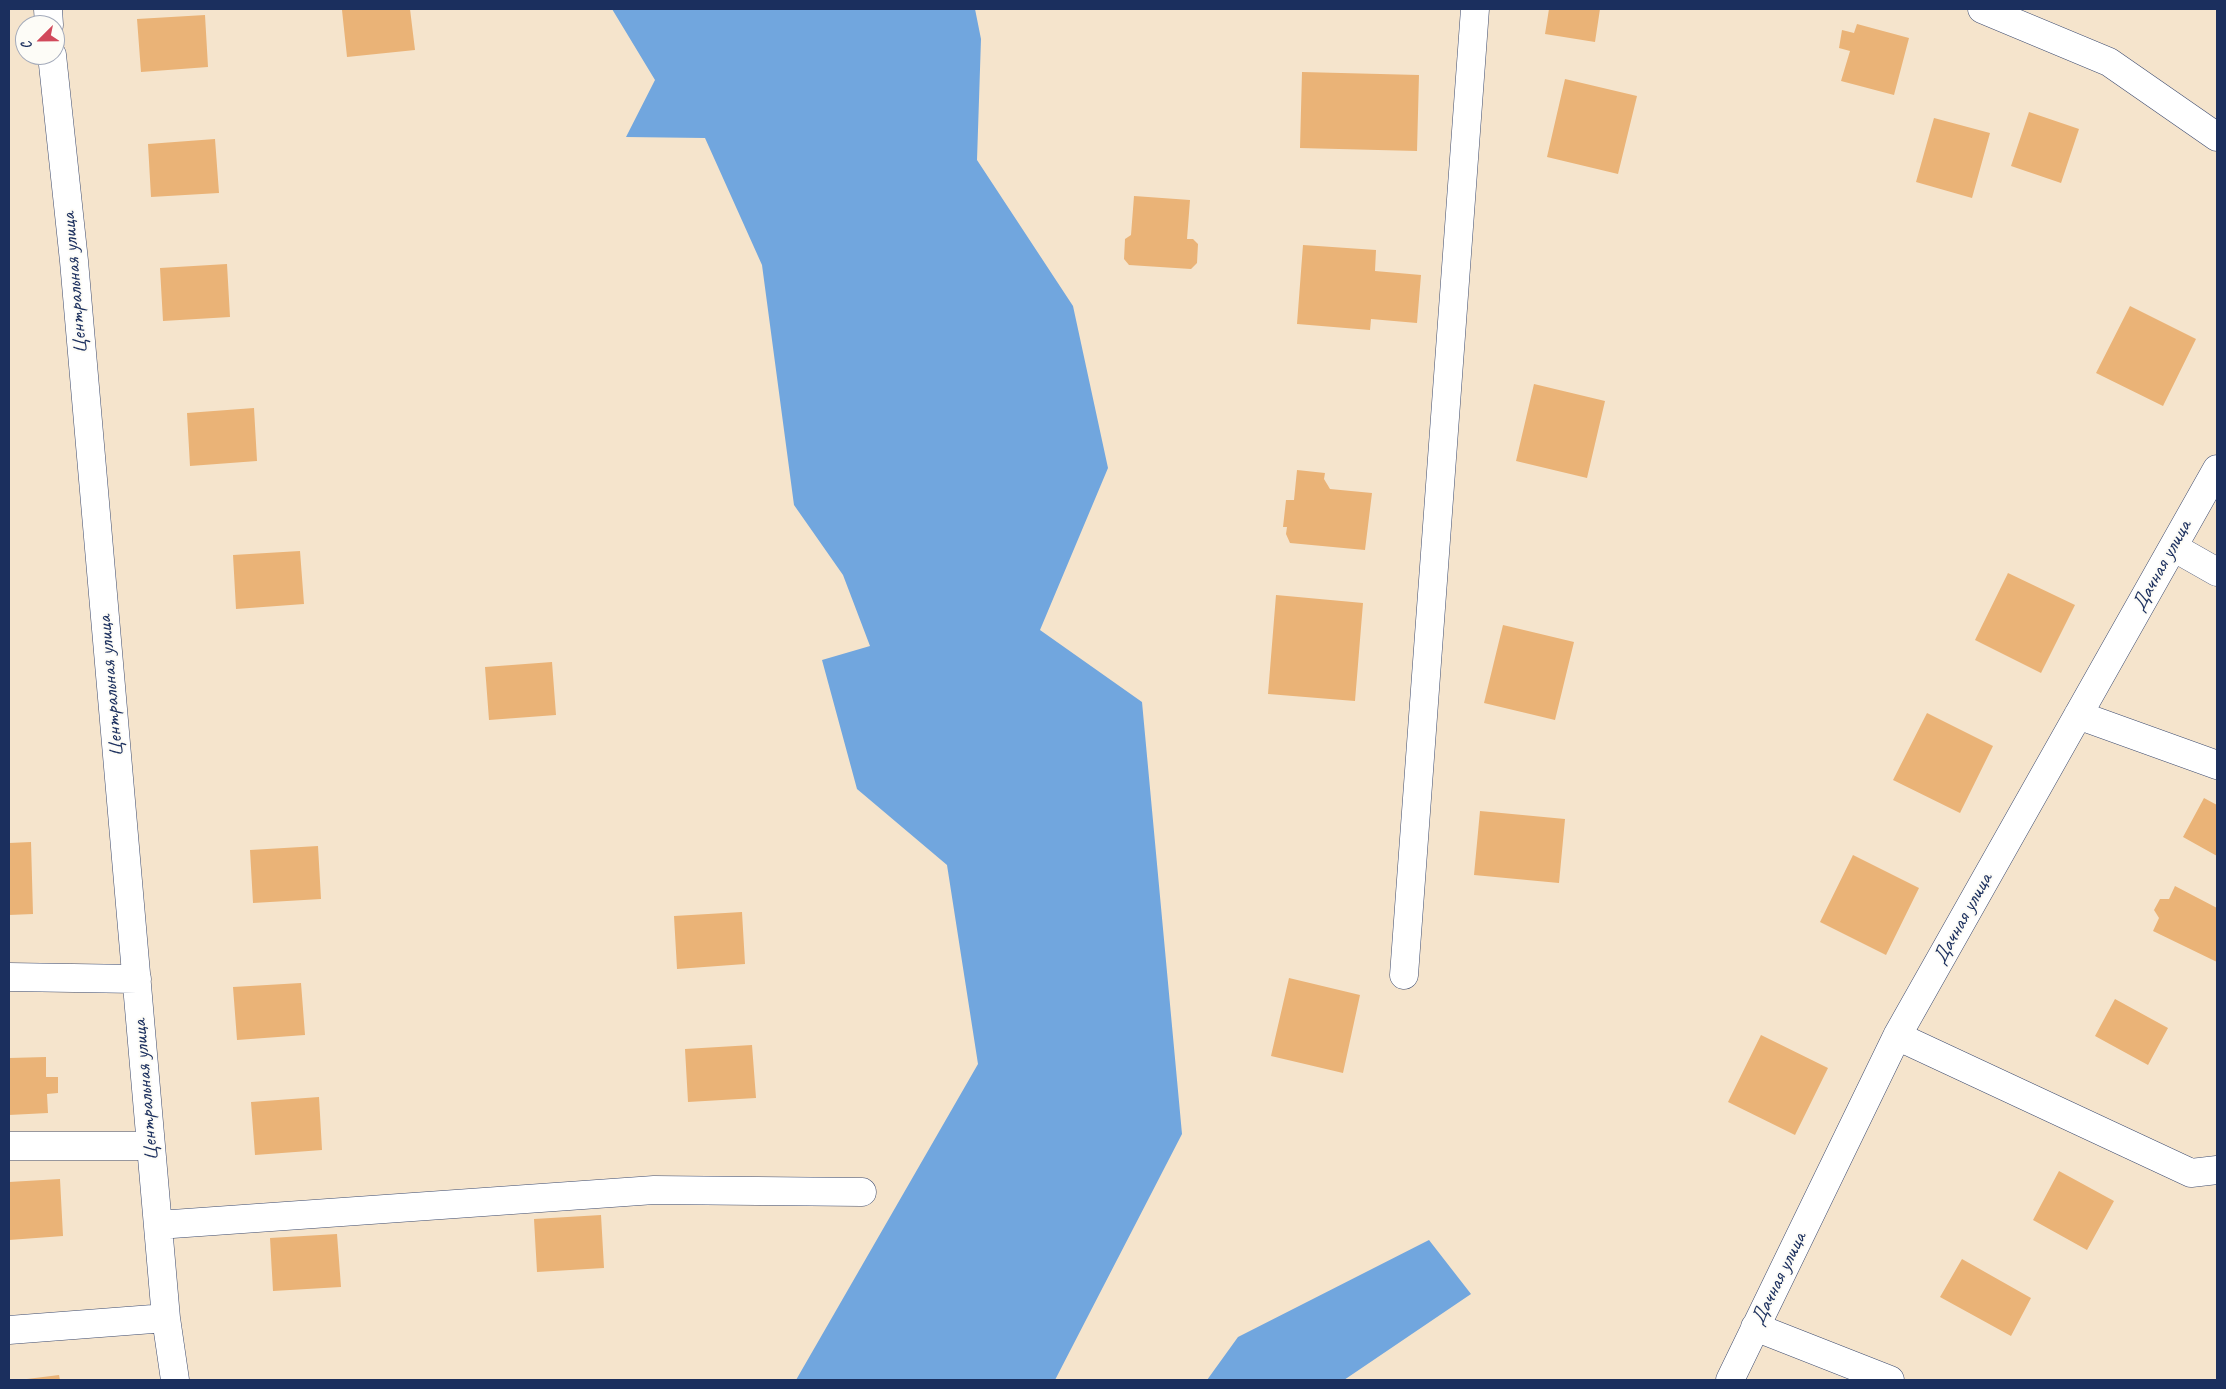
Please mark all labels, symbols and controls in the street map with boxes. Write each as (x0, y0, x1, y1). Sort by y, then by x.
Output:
north arrow (15, 15, 65, 65)
text: С (17, 39, 36, 52)
street label: Центральная улица (56, 211, 94, 355)
street label: Дачная улица (2127, 516, 2197, 616)
street label: Центральная улица (92, 614, 130, 758)
street label: Дачная улица (1928, 869, 1998, 969)
street label: Центральная улица (127, 1018, 165, 1162)
street label: Дачная улица (1746, 1228, 1812, 1330)

